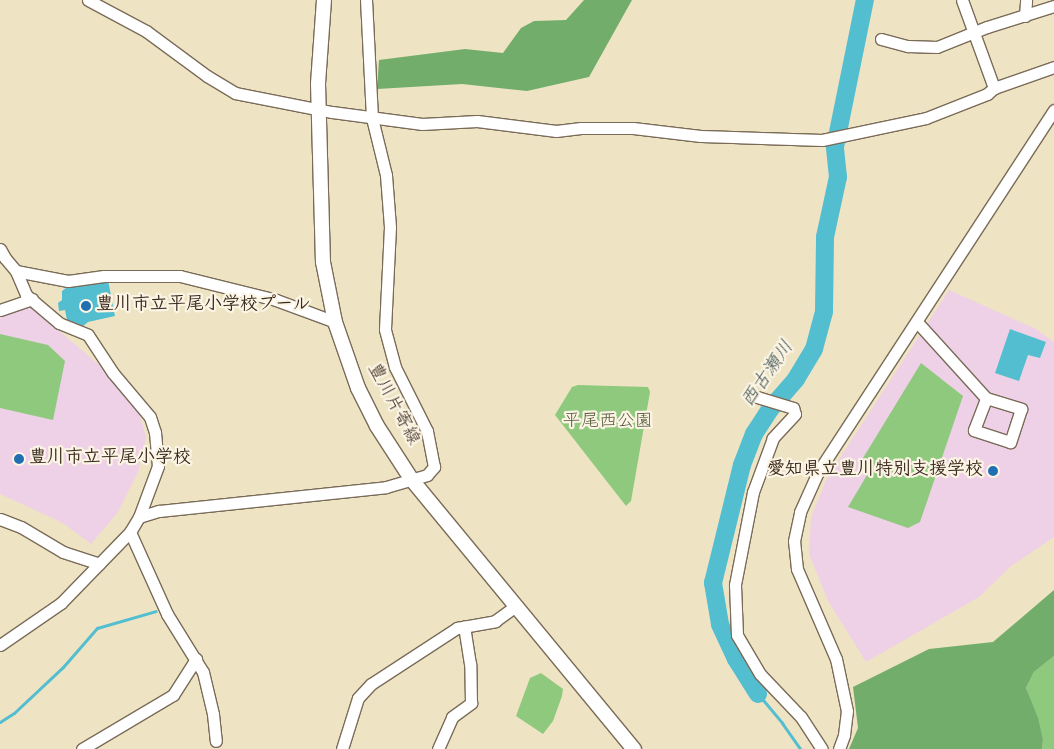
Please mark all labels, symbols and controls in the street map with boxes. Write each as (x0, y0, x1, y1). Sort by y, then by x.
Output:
place label: 豊川市立平尾小学校プール (96, 295, 311, 317)
marker: 豊川市立平尾小学校プール (80, 300, 92, 312)
water label: 西古瀬川 (738, 337, 800, 413)
street label: 豊川片寄線 (361, 360, 423, 450)
park label: 平尾西公園 (563, 412, 653, 434)
place label: 豊川市立平尾小学校 (29, 448, 191, 470)
marker: 豊川市立平尾小学校 (13, 453, 25, 465)
place label: 愛知県立豊川特別支援学校 (767, 460, 983, 482)
marker: 愛知県立豊川特別支援学校 (987, 465, 999, 477)

